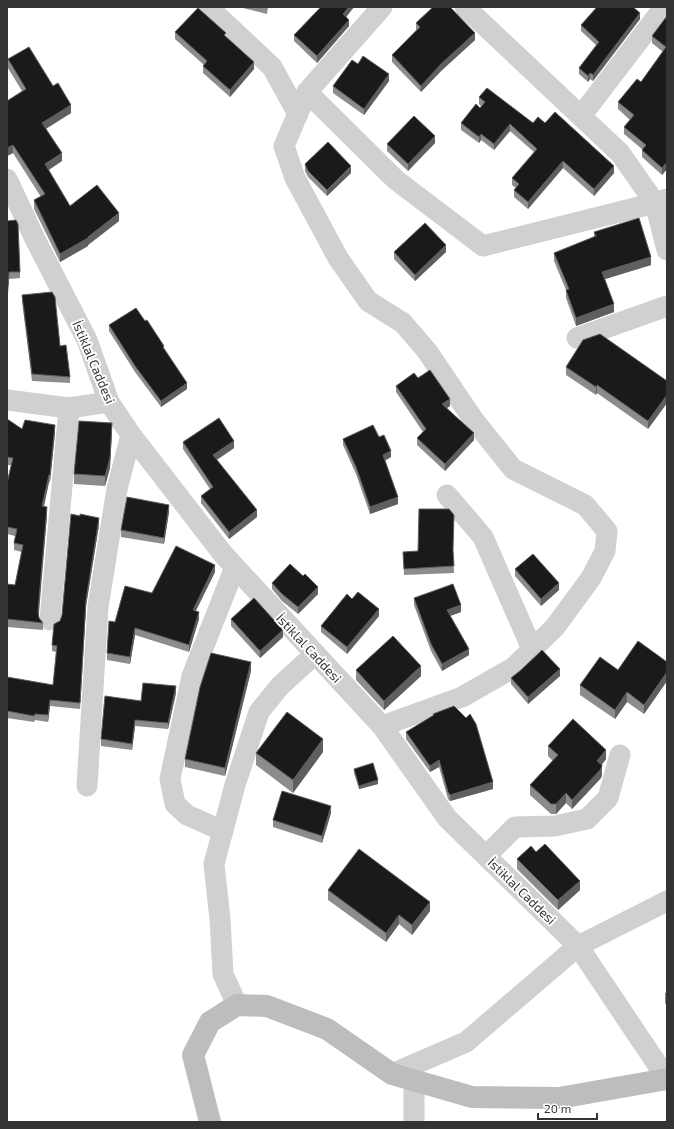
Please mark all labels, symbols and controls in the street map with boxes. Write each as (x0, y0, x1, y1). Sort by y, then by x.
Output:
street label: İstiklal Caddesi (69, 318, 119, 406)
street label: İstiklal Caddesi (273, 610, 345, 686)
street label: İstiklal Caddesi (485, 855, 559, 927)
scale bar (538, 1095, 597, 1121)
text: 20 m (544, 1101, 571, 1115)

